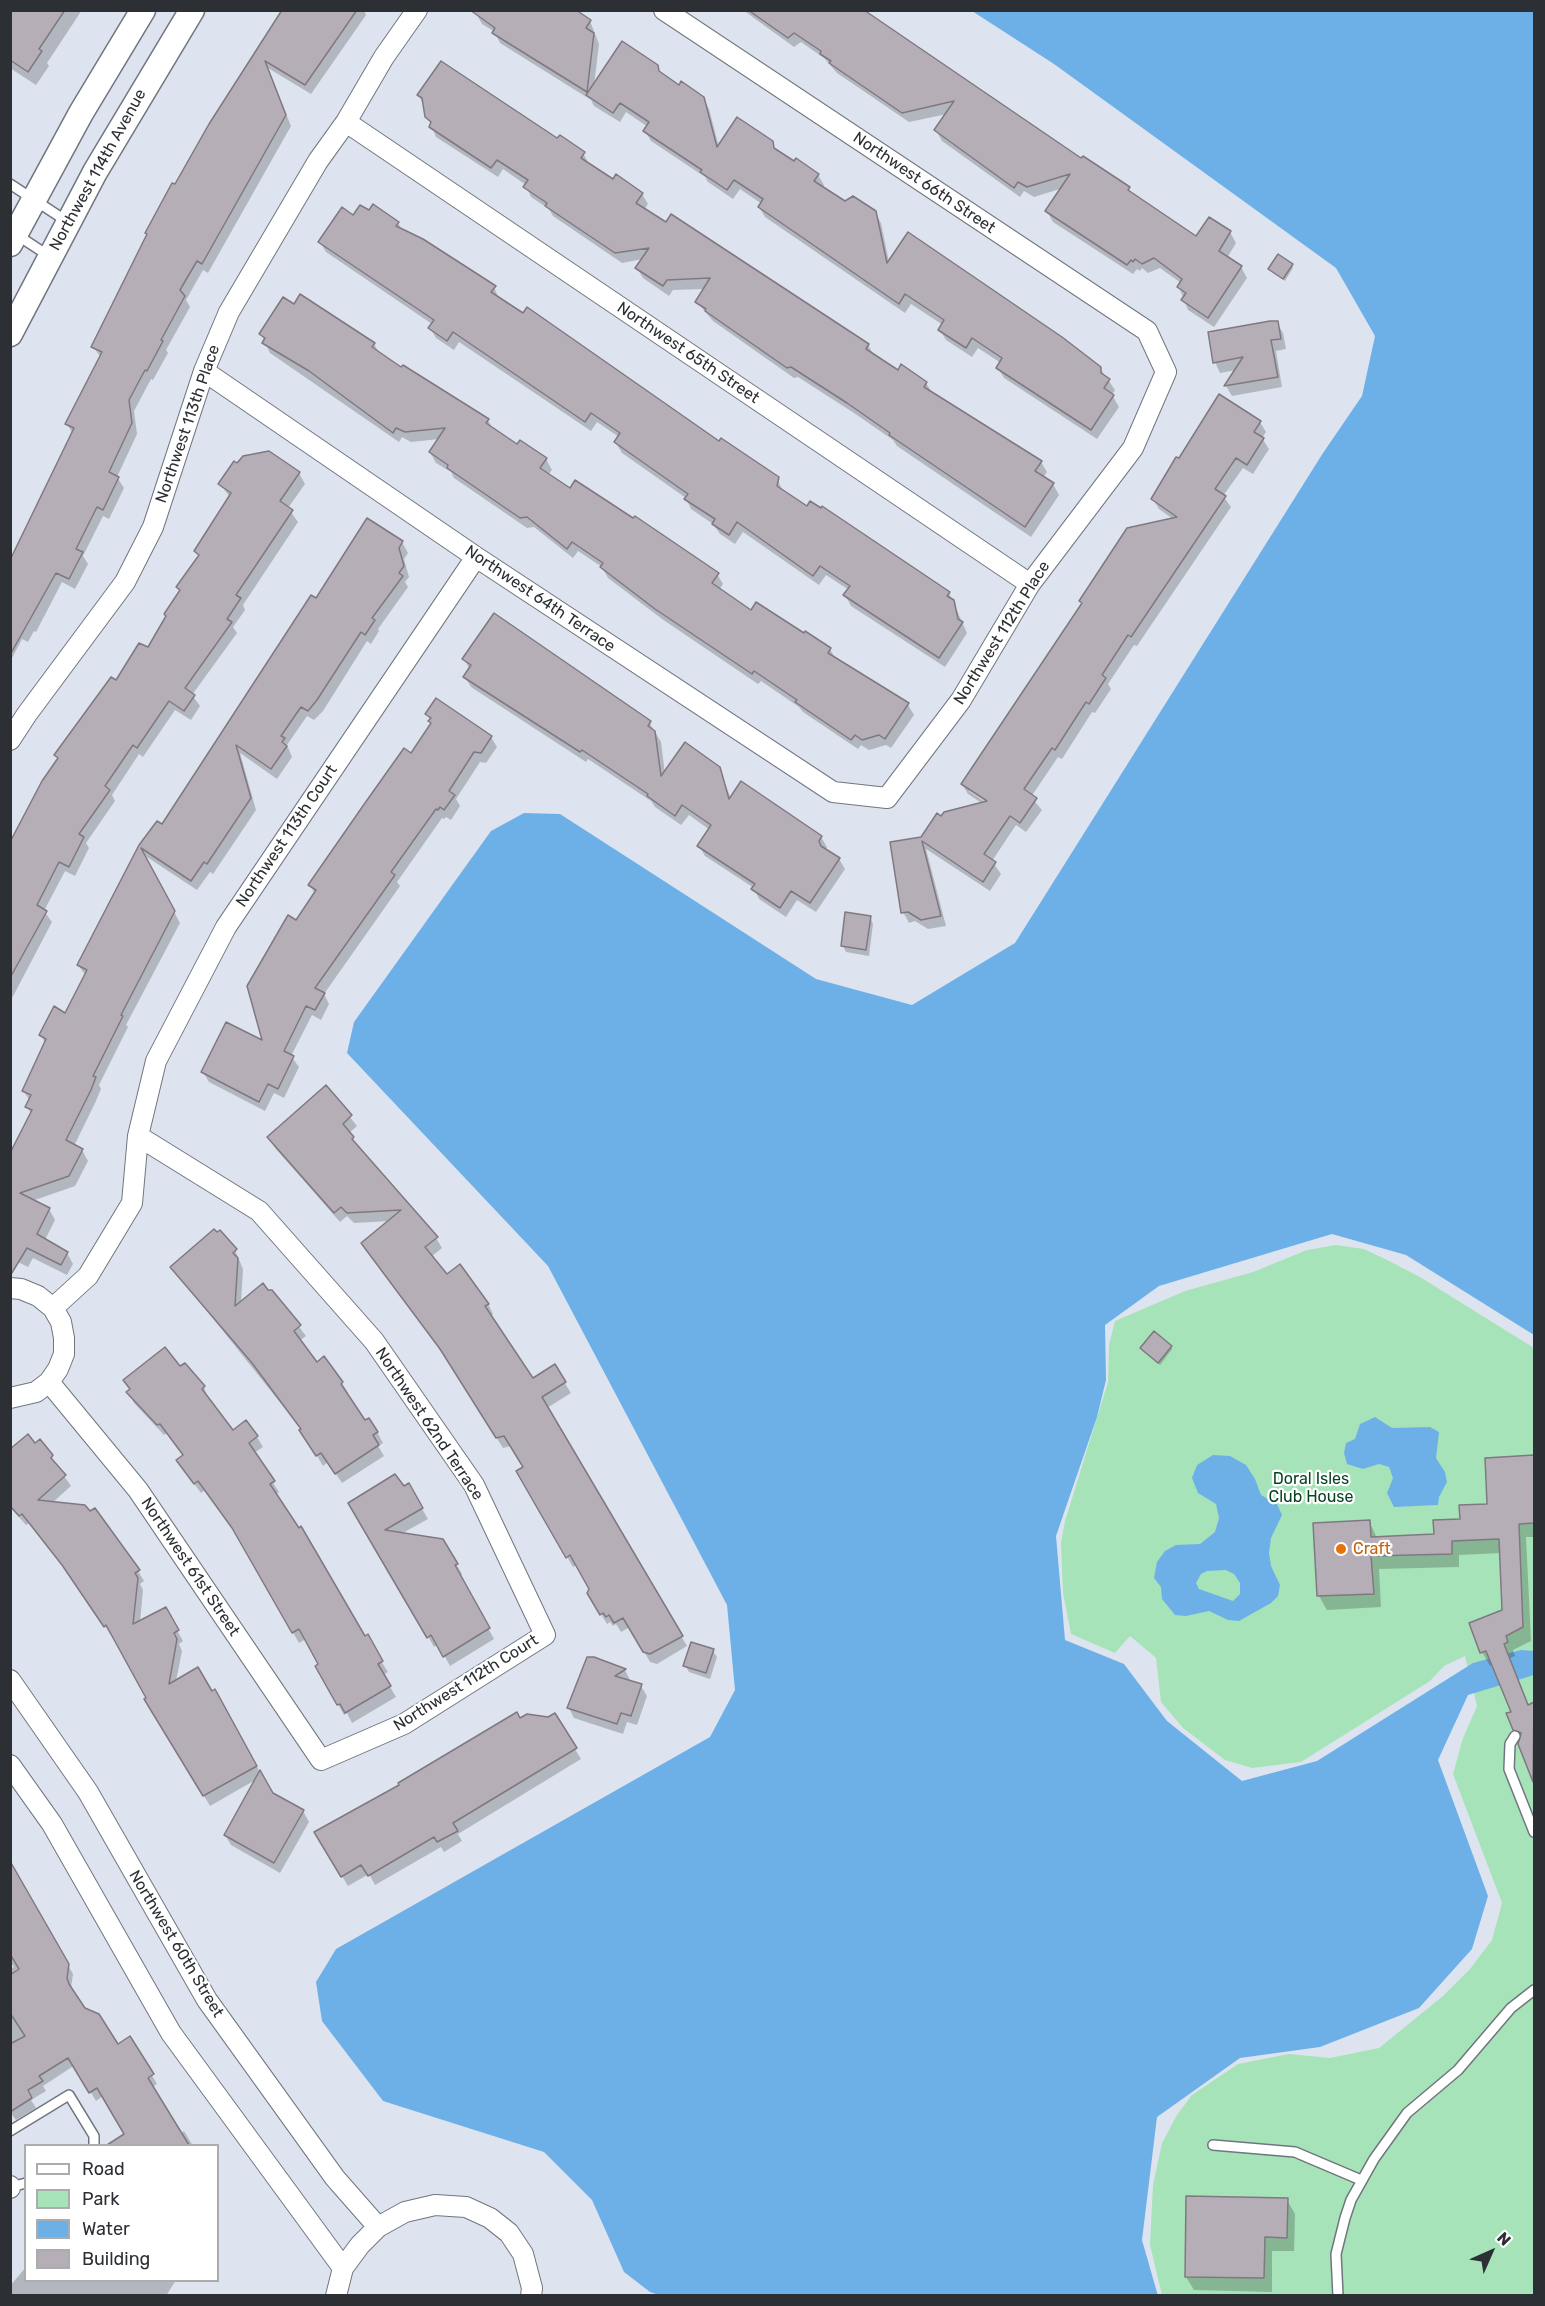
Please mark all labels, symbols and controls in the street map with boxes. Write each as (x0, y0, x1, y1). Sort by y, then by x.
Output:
street label: Northwest 114th Avenue (46, 86, 150, 254)
street label: Northwest 66th Street (849, 128, 999, 238)
street label: Northwest 65th Street (613, 298, 763, 408)
street label: Northwest 113th Place (152, 342, 224, 506)
street label: Northwest 64th Terrace (461, 542, 619, 656)
street label: Northwest 112th Place (950, 558, 1054, 708)
street label: Northwest 113th Court (232, 761, 342, 911)
street label: Northwest 62nd Terrace (371, 1344, 487, 1504)
park label: Doral Isles Club House (1269, 1469, 1353, 1507)
street label: Northwest 61st Street (137, 1494, 243, 1640)
place label: Craft (1353, 1539, 1391, 1559)
marker: Craft (1334, 1542, 1348, 1556)
street label: Northwest 112th Court (390, 1631, 542, 1735)
street label: Northwest 60th Street (124, 1867, 228, 2021)
legend (24, 2144, 219, 2282)
text: Road (82, 2158, 125, 2180)
text: Park (82, 2188, 119, 2210)
text: Water (82, 2218, 130, 2240)
north arrow (1461, 2222, 1521, 2282)
text: N (1493, 2228, 1515, 2250)
text: Building (82, 2248, 150, 2270)

